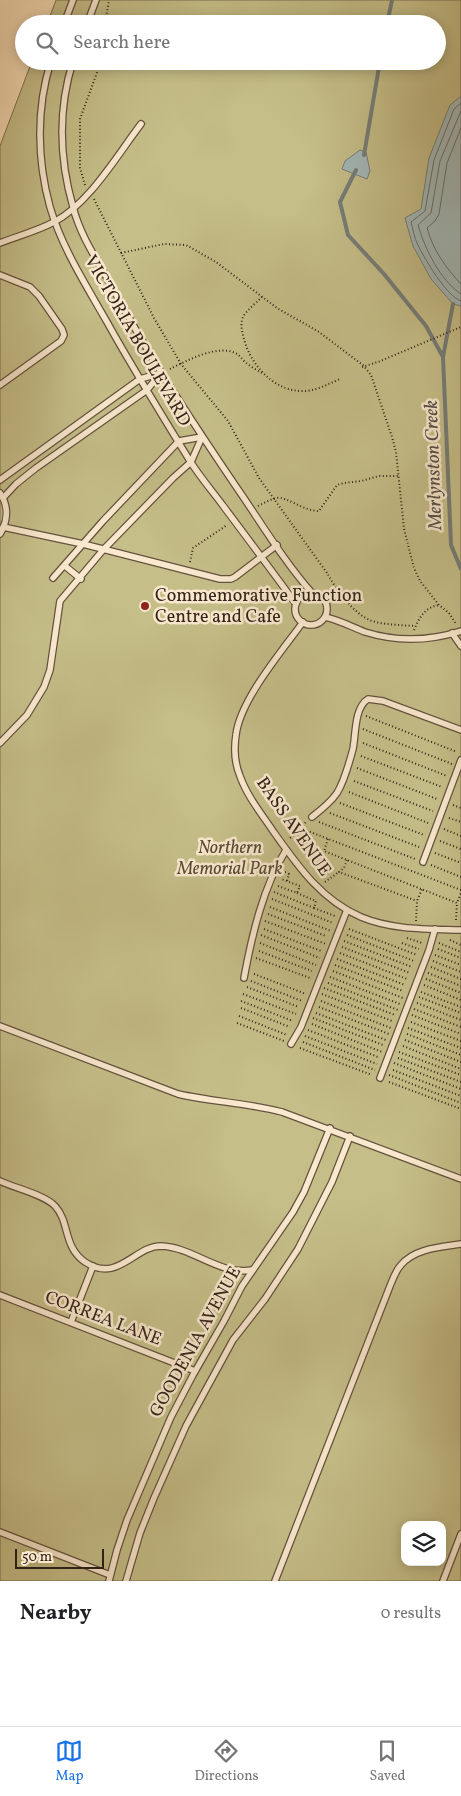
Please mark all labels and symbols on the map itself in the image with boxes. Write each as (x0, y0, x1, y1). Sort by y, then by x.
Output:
street label: VICTORIA BOULEVARD (78, 251, 196, 431)
water label: Merlynston Creek (419, 399, 449, 531)
place label: Commemorative Function Centre and Cafe (155, 584, 362, 630)
marker: Commemorative Function Centre and Cafe (139, 600, 151, 612)
street label: BASS AVENUE (249, 772, 337, 882)
park label: Northern Memorial Park (176, 836, 283, 882)
street label: GOODENIA AVENUE (144, 1262, 248, 1422)
street label: CORREA LANE (41, 1285, 165, 1353)
scale bar (15, 1546, 104, 1569)

